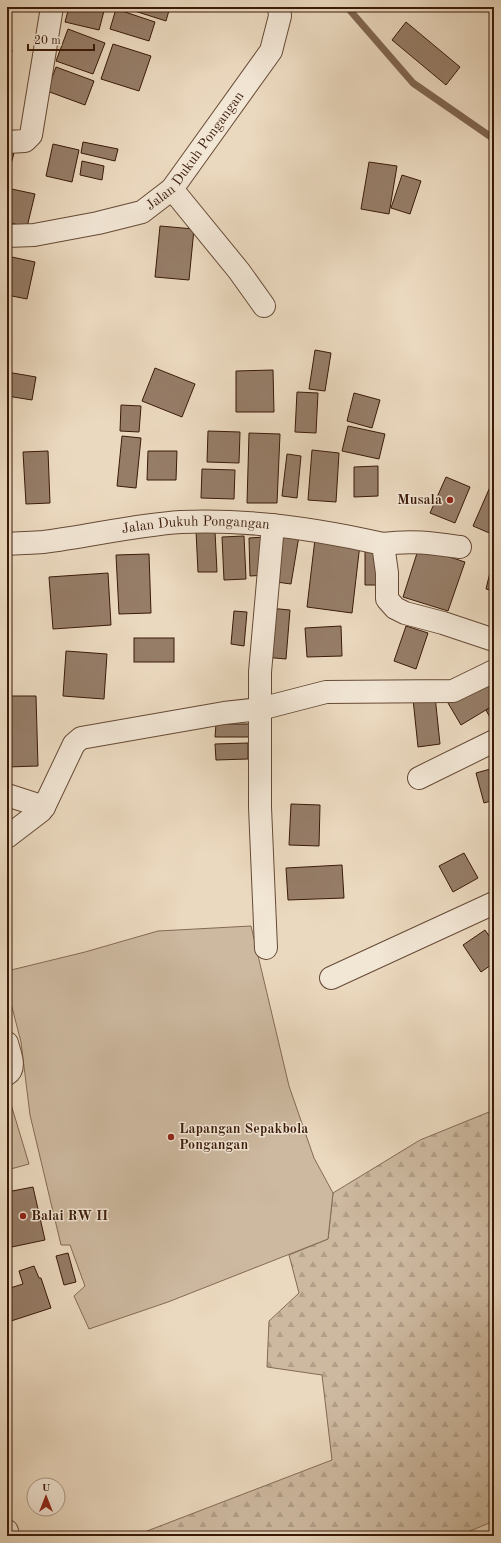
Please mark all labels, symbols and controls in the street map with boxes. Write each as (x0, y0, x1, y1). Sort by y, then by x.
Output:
scale bar (28, 26, 94, 52)
text: 20 m (34, 35, 61, 47)
street label: Jalan Dukuh Pongangan (143, 89, 247, 213)
place label: Musala (397, 493, 442, 507)
marker: Musala (445, 495, 455, 505)
street label: Jalan Dukuh Pongangan (120, 514, 271, 536)
place label: Lapangan Sepakbola Pongangan (179, 1122, 308, 1152)
marker: Lapangan Sepakbola Pongangan (166, 1132, 176, 1142)
place label: Balai RW II (31, 1209, 108, 1223)
marker: Balai RW II (18, 1211, 28, 1221)
north arrow (26, 1477, 66, 1517)
text: U (42, 1483, 51, 1494)

